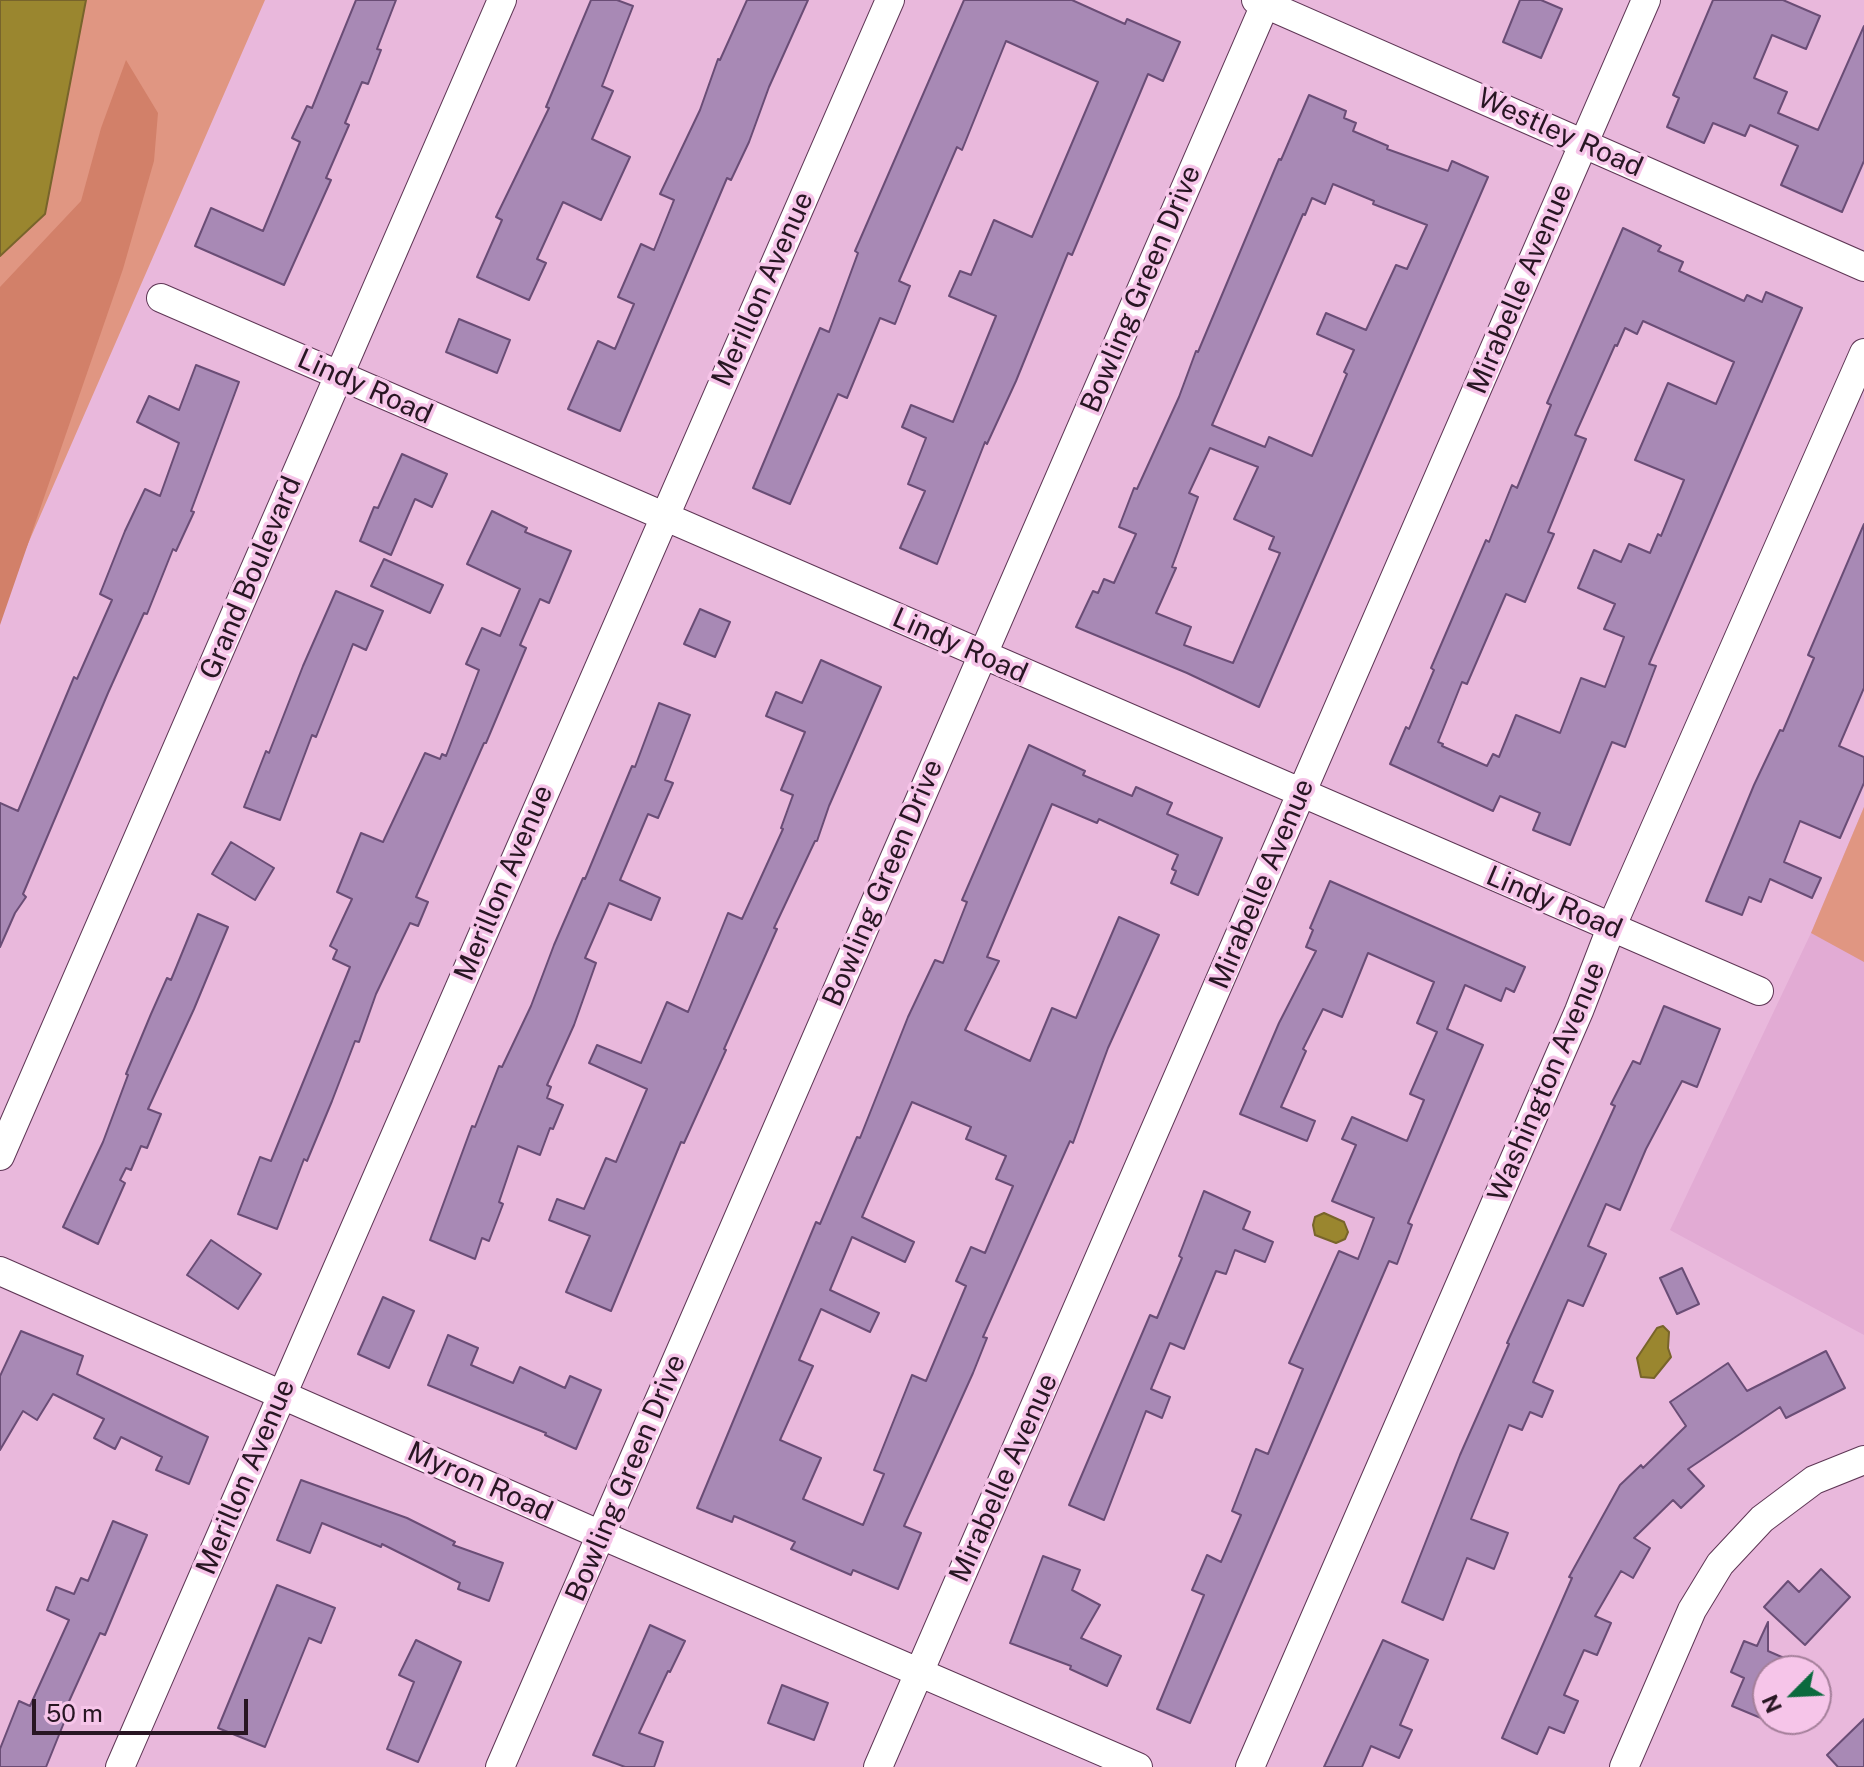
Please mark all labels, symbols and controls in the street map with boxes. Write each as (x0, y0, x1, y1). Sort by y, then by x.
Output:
street label: Westley Road (1472, 82, 1648, 184)
street label: Bowling Green Drive (1074, 160, 1208, 418)
street label: Mirabelle Avenue (1461, 179, 1579, 399)
street label: Merillon Avenue (705, 187, 821, 391)
street label: Lindy Road (292, 342, 438, 432)
street label: Grand Boulevard (193, 471, 309, 685)
street label: Lindy Road (887, 601, 1033, 691)
street label: Bowling Green Drive (816, 754, 950, 1012)
street label: Mirabelle Avenue (1203, 774, 1321, 994)
street label: Merillon Avenue (448, 780, 560, 986)
street label: Lindy Road (1481, 859, 1627, 947)
street label: Washington Avenue (1481, 957, 1613, 1207)
street label: Bowling Green Drive (559, 1349, 693, 1607)
street label: Mirabelle Avenue (943, 1368, 1065, 1588)
street label: Merillon Avenue (190, 1374, 302, 1580)
street label: Myron Road (402, 1435, 558, 1529)
north arrow (1752, 1655, 1832, 1735)
scale bar (36, 1683, 252, 1733)
text: N (1757, 1691, 1787, 1717)
text: 50 m (46, 1699, 103, 1727)

